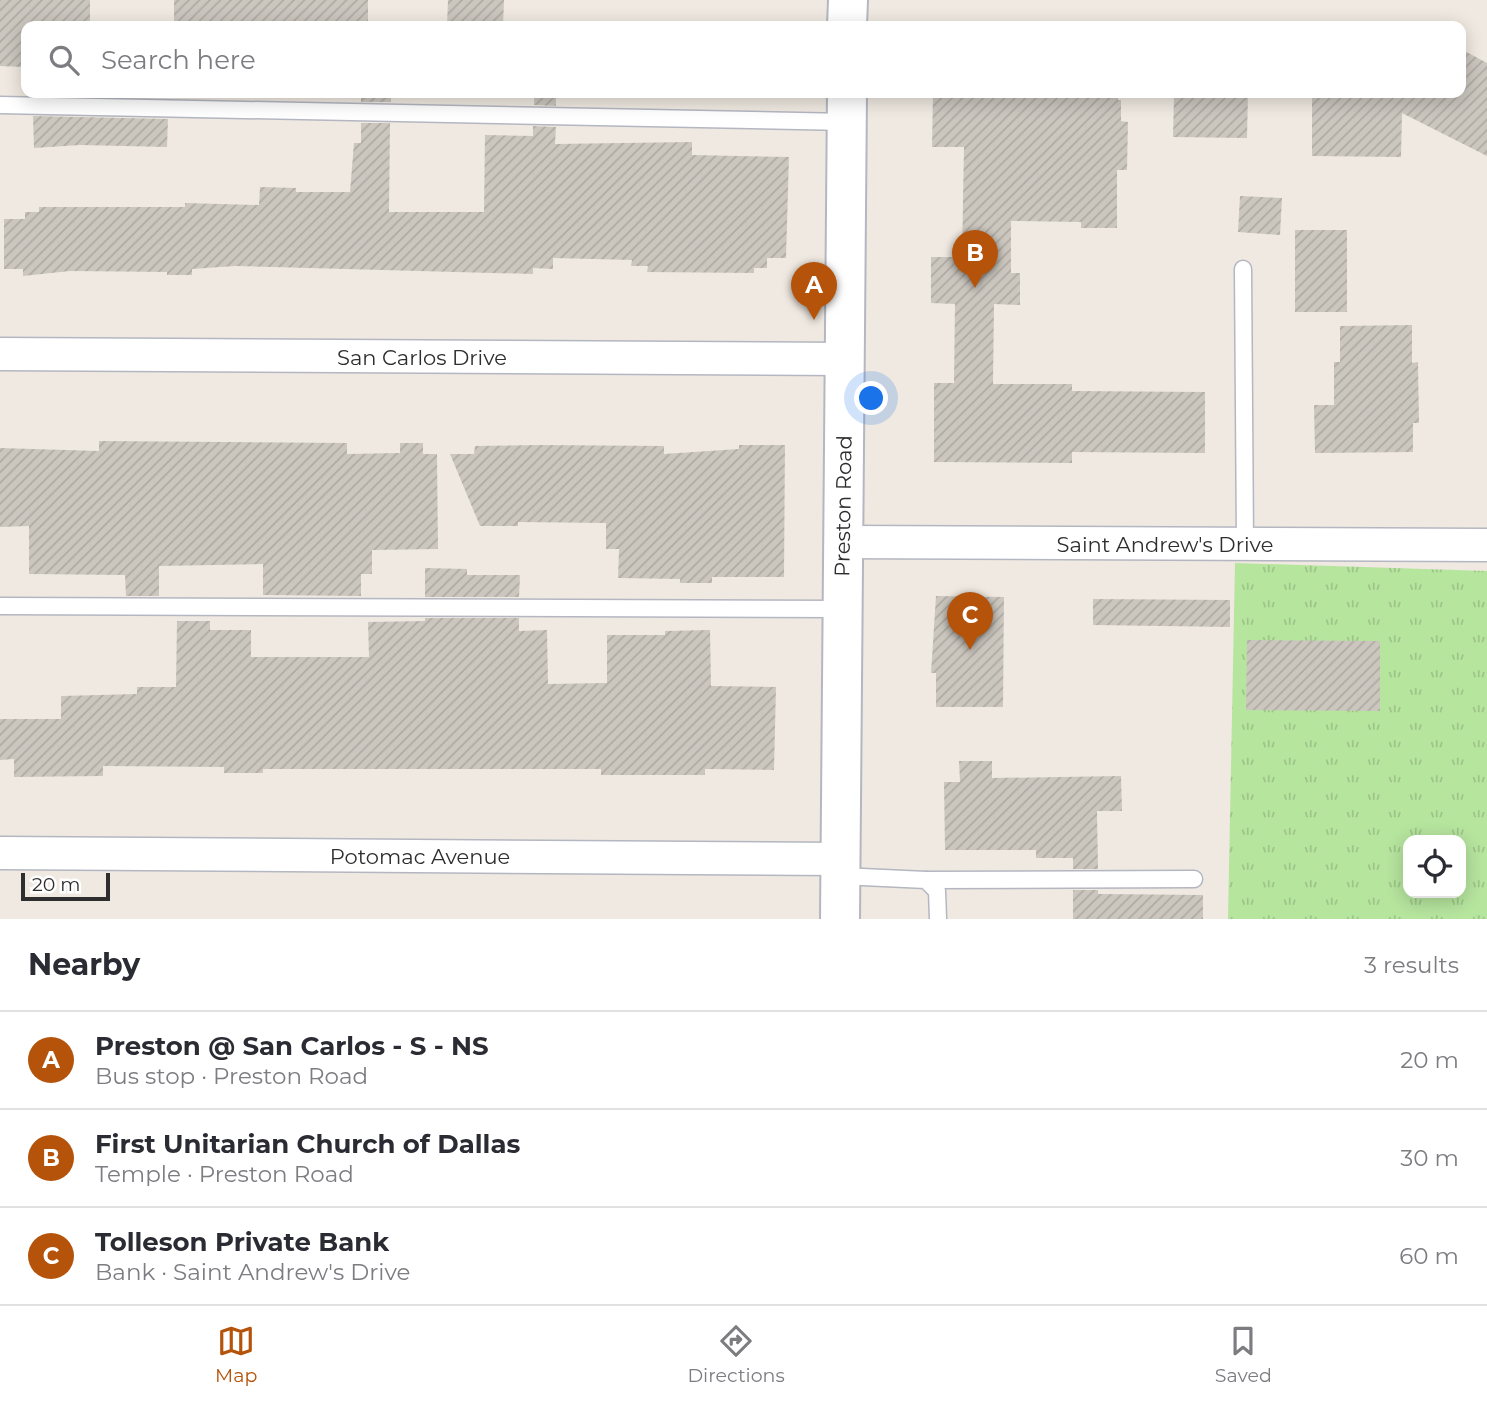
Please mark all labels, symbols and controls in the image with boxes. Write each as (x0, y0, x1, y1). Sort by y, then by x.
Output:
search box (21, 21, 1466, 98)
icon: search (45, 41, 83, 79)
text: Search here (101, 44, 256, 76)
pin: B (952, 230, 998, 288)
pin: A (791, 262, 837, 320)
street label: San Carlos Drive (337, 345, 507, 370)
your location (854, 381, 888, 415)
street label: Preston Road (829, 435, 857, 577)
street label: Saint Andrew's Drive (1057, 532, 1273, 557)
pin: C (947, 592, 993, 650)
map controls (1403, 835, 1466, 898)
button: locate (1403, 835, 1466, 898)
street label: Potomac Avenue (330, 844, 510, 869)
scale bar (21, 870, 110, 902)
text: 20 m (32, 873, 80, 896)
text: Nearby (28, 946, 140, 983)
text: 3 results (1364, 951, 1459, 979)
text: Preston @ San Carlos - S - NS (95, 1030, 489, 1062)
text: A (42, 1046, 60, 1074)
text: 20 m (1400, 1046, 1459, 1074)
text: Bus stop · Preston Road (95, 1062, 368, 1090)
text: First Unitarian Church of Dallas (95, 1128, 520, 1160)
text: B (42, 1144, 60, 1172)
text: 30 m (1400, 1144, 1459, 1172)
text: Temple · Preston Road (95, 1160, 354, 1188)
text: Tolleson Private Bank (95, 1226, 389, 1258)
text: C (43, 1242, 59, 1270)
text: 60 m (1399, 1242, 1459, 1270)
text: Bank · Saint Andrew's Drive (95, 1258, 410, 1286)
tab: Map (215, 1322, 257, 1387)
tab: Directions (687, 1322, 785, 1387)
tab: Saved (1215, 1322, 1272, 1387)

